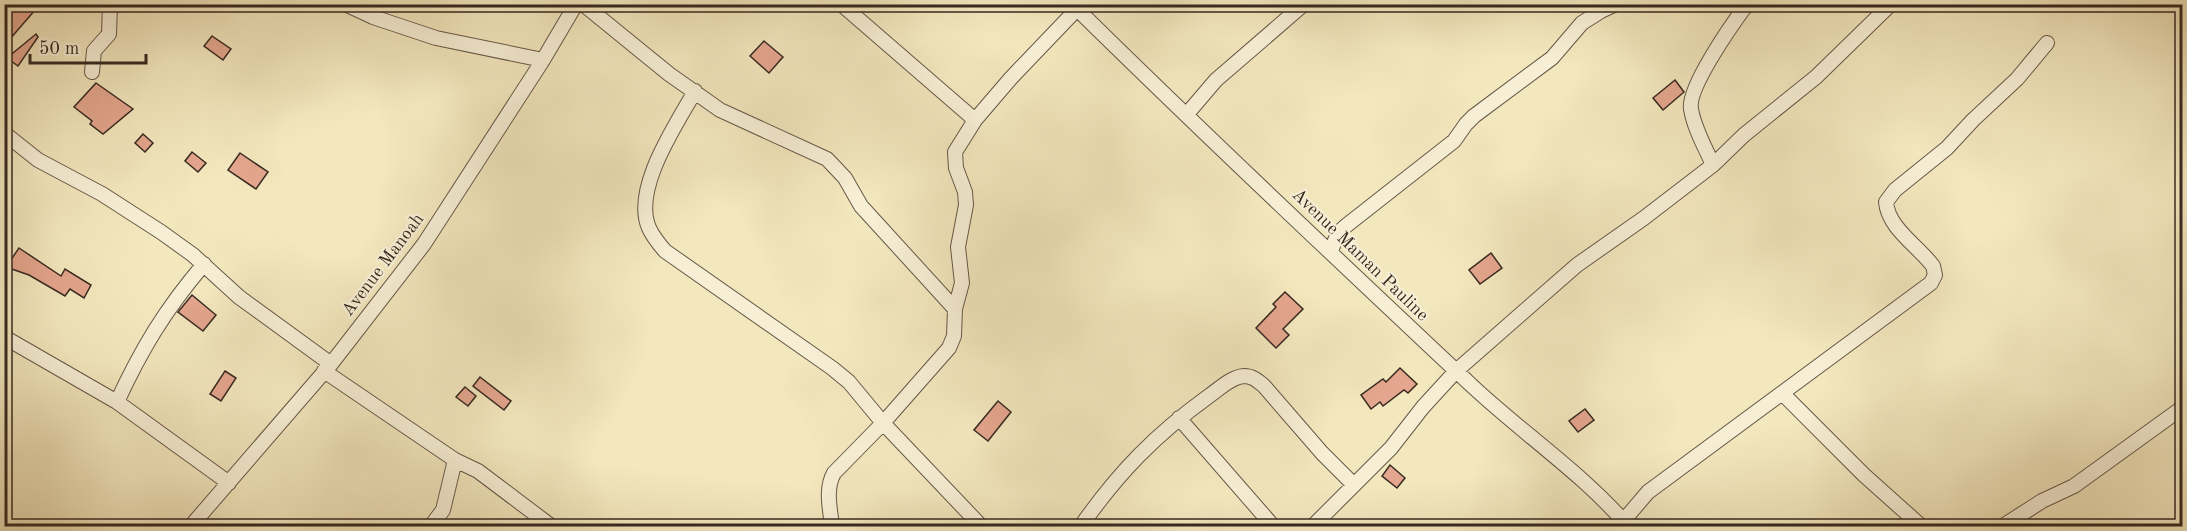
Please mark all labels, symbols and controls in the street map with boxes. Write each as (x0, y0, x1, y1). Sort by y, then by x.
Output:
scale bar (30, 27, 146, 65)
text: 50 m (39, 40, 79, 58)
street label: Avenue Maman Pauline (1288, 185, 1432, 325)
street label: Avenue Manoah (339, 210, 427, 320)

